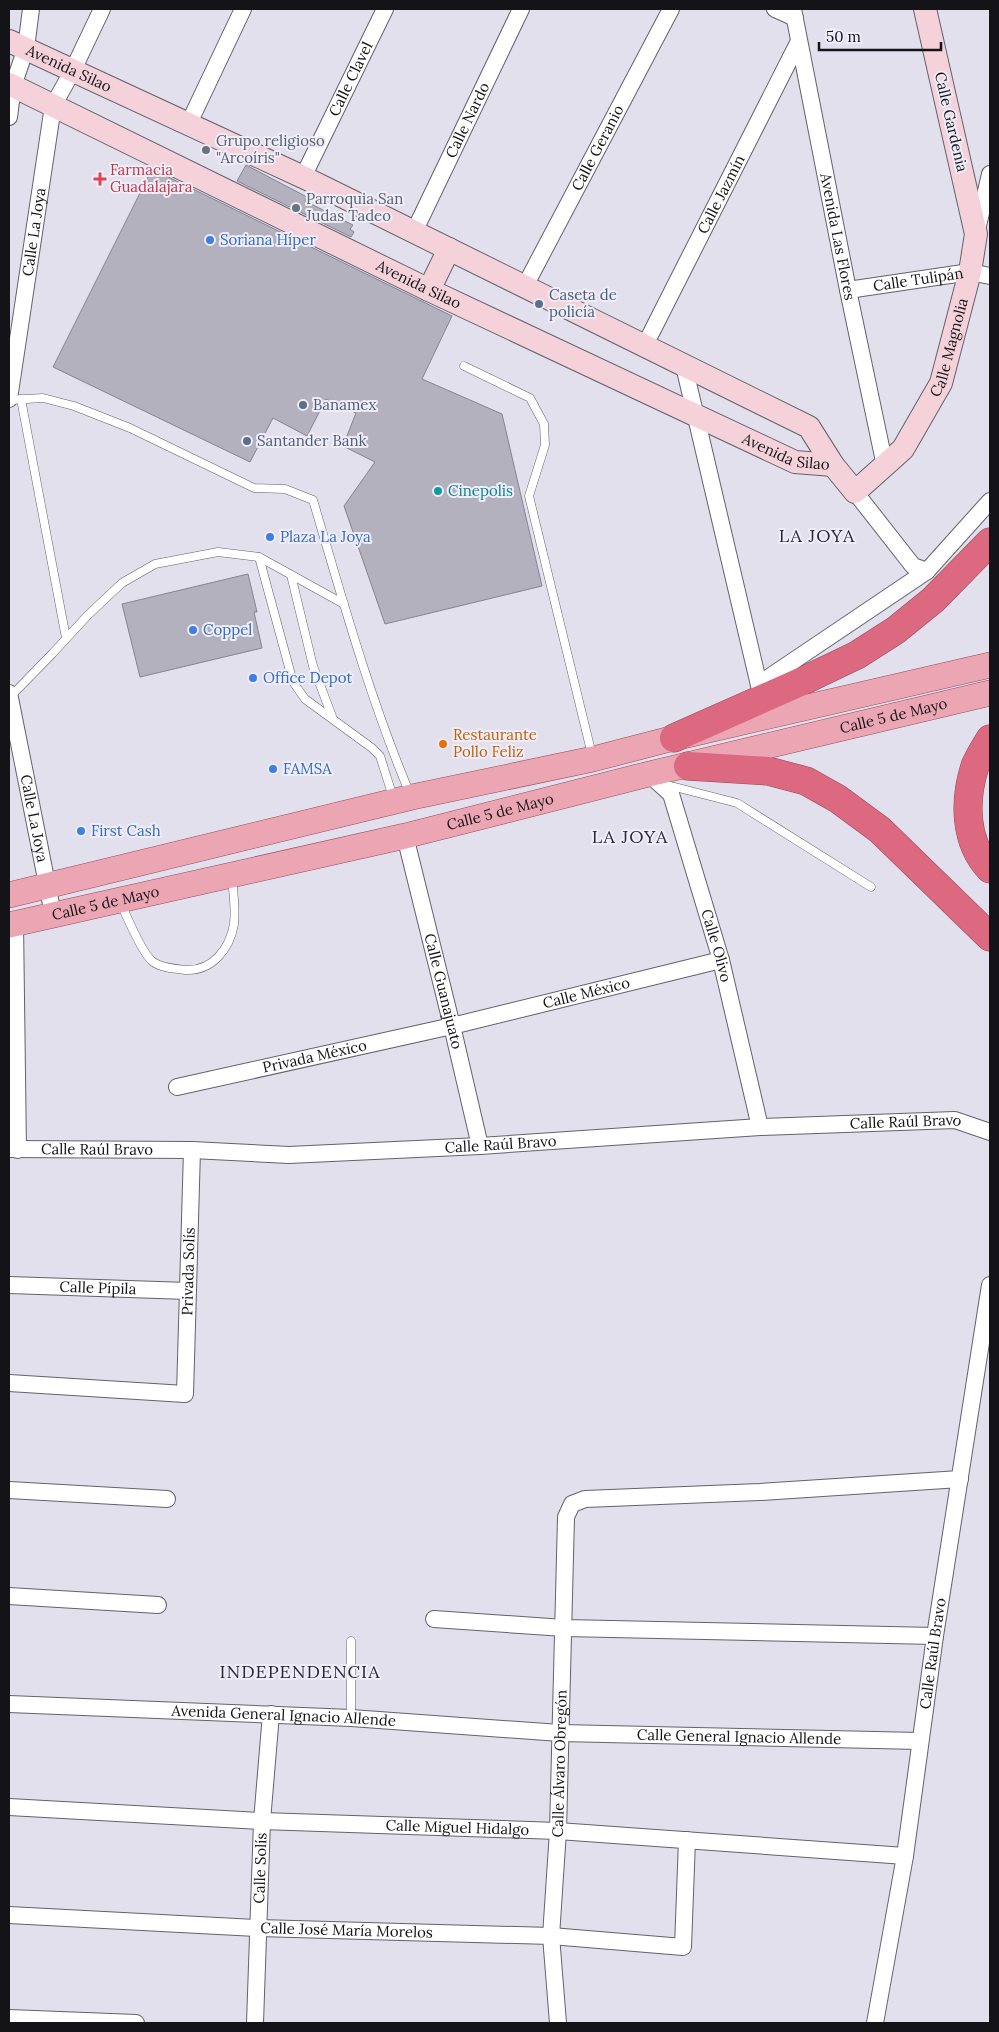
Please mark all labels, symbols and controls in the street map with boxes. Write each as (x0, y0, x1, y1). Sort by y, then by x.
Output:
scale bar (819, 20, 942, 52)
text: 50 m (826, 27, 861, 46)
street label: Calle Clavel (324, 39, 377, 119)
street label: Avenida Silao (22, 40, 115, 96)
street label: Calle Gardenia (931, 70, 972, 174)
street label: Calle Nardo (441, 79, 494, 161)
street label: Calle Geranio (567, 101, 628, 194)
place label: Grupo religioso "Arcoíris" (216, 131, 325, 167)
marker: Grupo religioso "Arcoíris" (200, 144, 212, 156)
street label: Calle Jazmín (693, 152, 749, 237)
place label: Farmacia Guadalajara (110, 160, 193, 196)
street label: Avenida Las Flores (816, 170, 860, 302)
marker: Farmacia Guadalajara (94, 173, 106, 185)
street label: Calle La Joya (18, 186, 50, 277)
place label: Parroquia San Judas Tadeo (305, 189, 403, 225)
marker: Parroquia San Judas Tadeo (290, 202, 302, 214)
place label: Soriana Híper (220, 230, 316, 249)
marker: Soriana Híper (204, 234, 216, 246)
street label: Avenida Silao (372, 255, 464, 313)
street label: Calle Tulipán (872, 263, 965, 295)
place label: Caseta de policía (549, 285, 617, 321)
street label: Calle Magnolia (925, 296, 972, 400)
marker: Caseta de policía (533, 298, 545, 310)
place label: Banamex (313, 395, 376, 414)
marker: Banamex (297, 399, 309, 411)
street label: Avenida Silao (738, 428, 831, 474)
place label: Santander Bank (257, 431, 367, 450)
marker: Santander Bank (241, 435, 253, 447)
place label: Cinepolis (448, 481, 513, 500)
marker: Cinepolis (432, 485, 444, 497)
district label: LA JOYA (779, 524, 855, 547)
place label: Plaza La Joya (280, 527, 371, 546)
marker: Plaza La Joya (264, 531, 276, 543)
place label: Coppel (203, 620, 252, 639)
marker: Coppel (187, 624, 199, 636)
place label: Office Depot (263, 668, 352, 687)
marker: Office Depot (247, 672, 259, 684)
street label: Calle 5 de Mayo (838, 693, 949, 737)
place label: Restaurante Pollo Feliz (453, 725, 537, 761)
marker: Restaurante Pollo Feliz (437, 738, 449, 750)
place label: FAMSA (283, 759, 332, 778)
marker: FAMSA (267, 763, 279, 775)
street label: Calle La Joya (16, 773, 53, 864)
street label: Calle 5 de Mayo (444, 789, 556, 834)
place label: First Cash (91, 821, 161, 840)
marker: First Cash (75, 825, 87, 837)
district label: LA JOYA (592, 825, 668, 848)
street label: Calle 5 de Mayo (50, 881, 161, 924)
street label: Calle Olivo (697, 907, 736, 984)
street label: Calle Guanajuato (420, 931, 467, 1051)
street label: Calle México (541, 973, 632, 1012)
street label: Privada México (261, 1035, 369, 1077)
street label: Calle Raúl Bravo (850, 1110, 965, 1133)
street label: Calle Raúl Bravo (444, 1131, 557, 1157)
street label: Calle Raúl Bravo (41, 1139, 153, 1159)
street label: Privada Solís (177, 1227, 199, 1316)
street label: Calle Pípila (59, 1277, 137, 1298)
street label: Calle Raúl Bravo (915, 1596, 950, 1710)
district label: INDEPENDENCIA (220, 1660, 380, 1683)
street label: Calle Álvaro Obregón (548, 1690, 571, 1838)
street label: Avenida General Ignacio Allende (170, 1701, 397, 1730)
street label: Calle General Ignacio Allende (637, 1725, 842, 1748)
street label: Calle Miguel Hidalgo (385, 1815, 530, 1839)
street label: Calle Solís (249, 1832, 271, 1904)
street label: Calle José María Morelos (260, 1918, 433, 1942)

